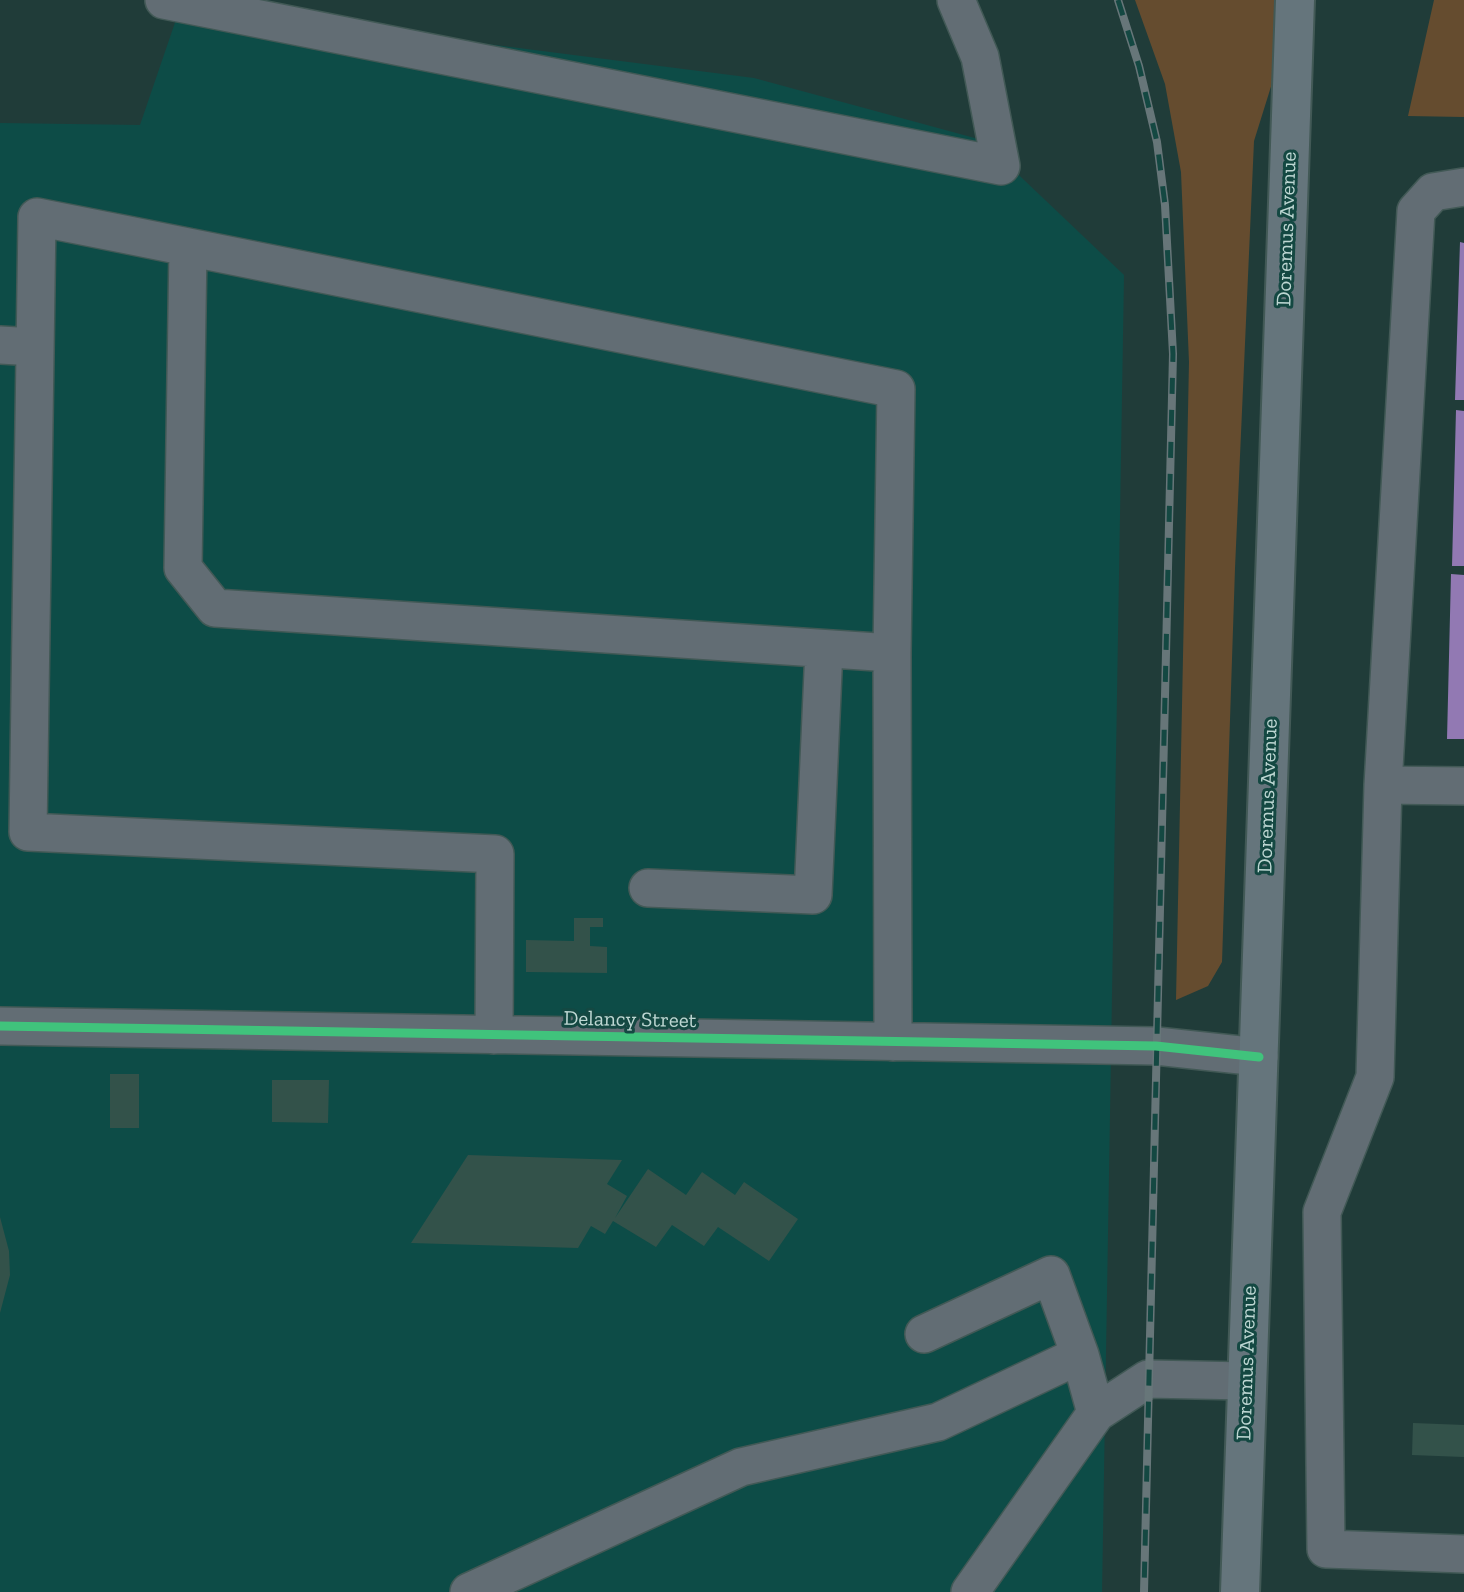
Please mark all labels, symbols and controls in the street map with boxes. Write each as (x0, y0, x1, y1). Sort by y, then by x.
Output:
street label: Doremus Avenue (1272, 151, 1302, 307)
street label: Doremus Avenue (1253, 718, 1283, 874)
street label: Delancy Street (563, 1006, 697, 1034)
street label: Doremus Avenue (1232, 1285, 1262, 1441)

